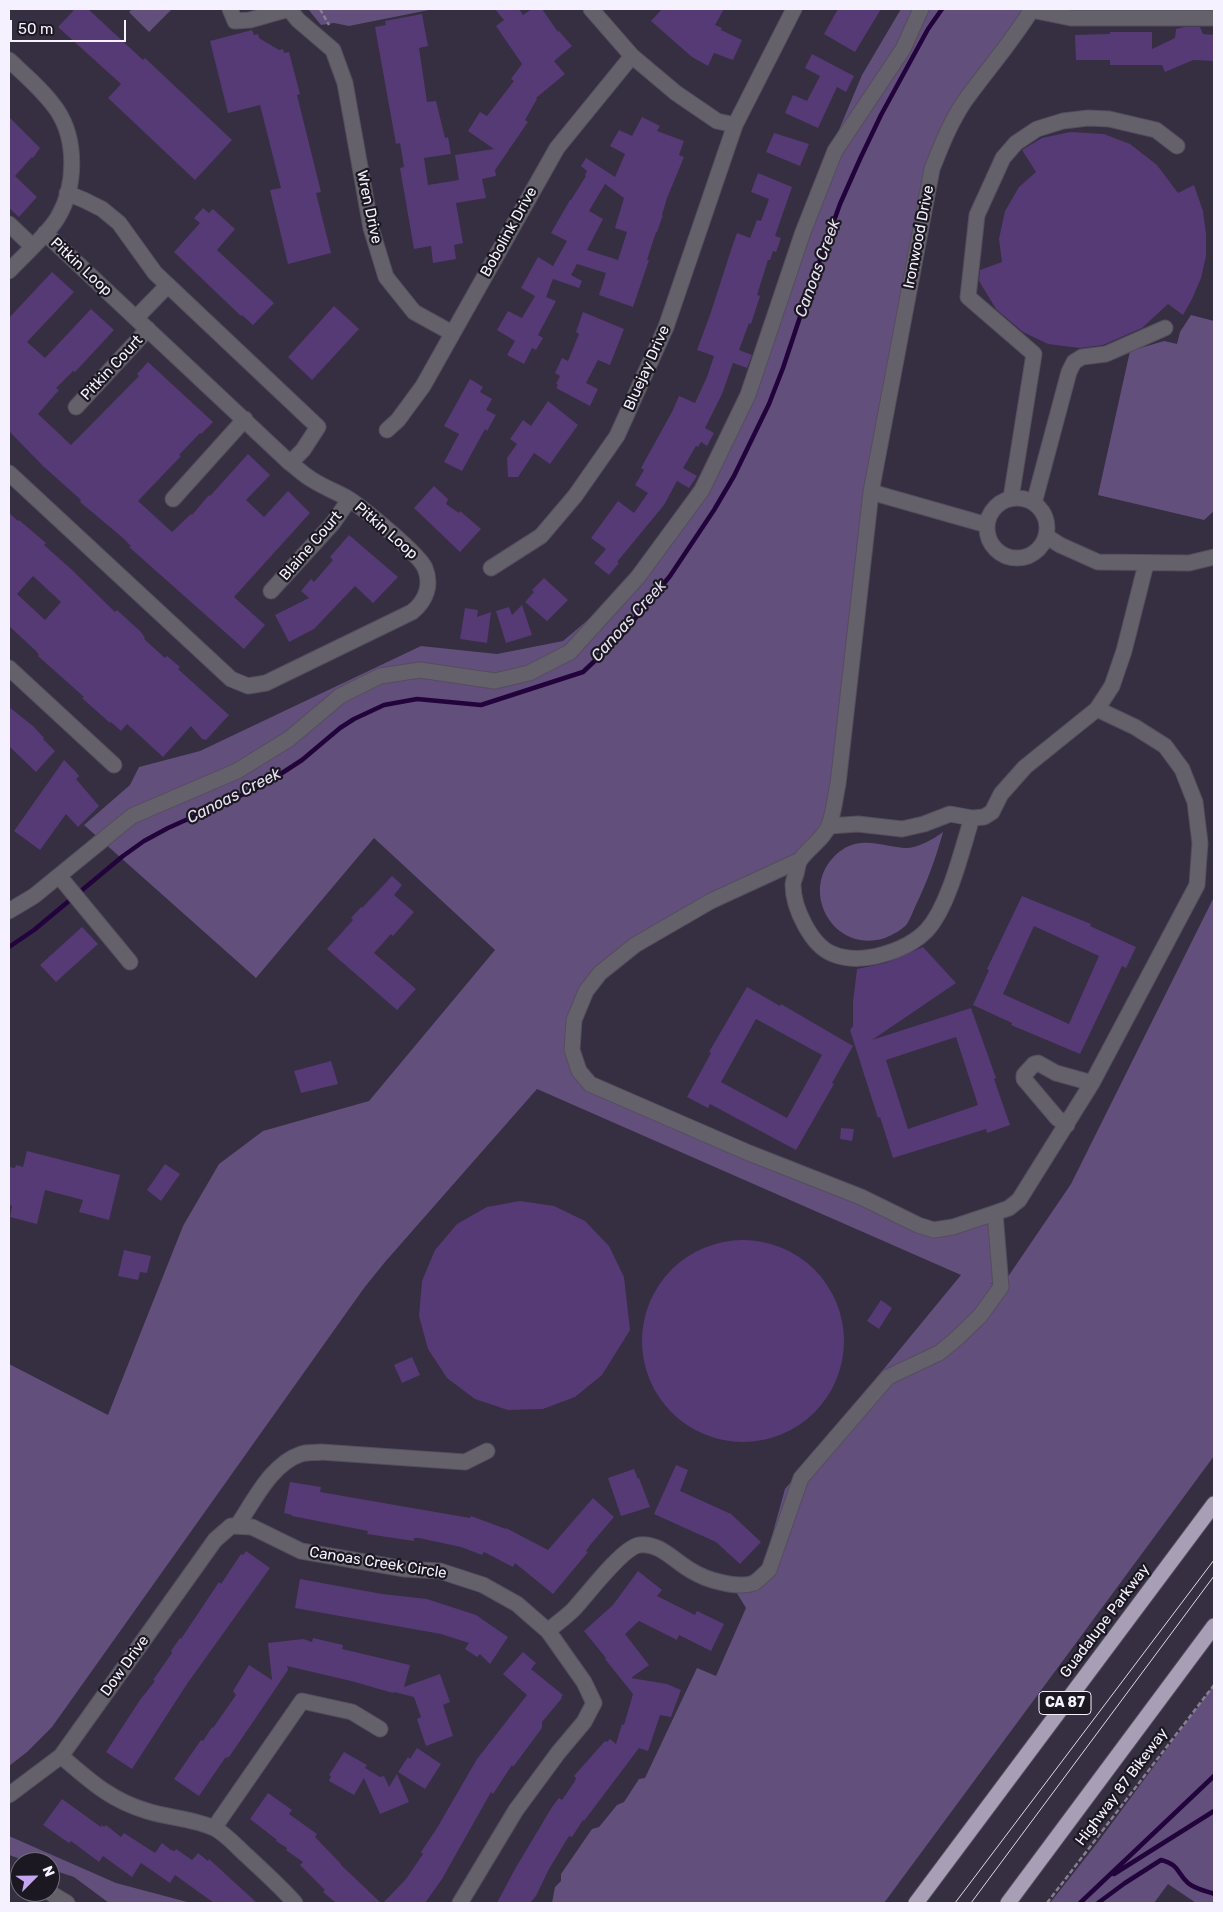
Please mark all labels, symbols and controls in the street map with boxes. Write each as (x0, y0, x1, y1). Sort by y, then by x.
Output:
scale bar (12, 10, 129, 42)
text: 50 m (18, 20, 53, 38)
street label: Wren Drive (352, 169, 386, 245)
street label: Bobolink Drive (477, 184, 541, 280)
street label: Ironwood Drive (900, 184, 938, 290)
water label: Canoas Creek (791, 216, 845, 320)
street label: Pitkin Loop (46, 234, 116, 300)
street label: Bluejay Drive (620, 323, 674, 413)
street label: Pitkin Court (77, 332, 147, 404)
street label: Pitkin Loop (351, 499, 421, 563)
street label: Blaine Court (276, 508, 346, 584)
water label: Canoas Creek (587, 576, 671, 666)
water label: Canoas Creek (184, 764, 284, 828)
street label: Canoas Creek Circle (308, 1543, 448, 1583)
street label: Guadalupe Parkway (1056, 1561, 1154, 1681)
street label: Dow Drive (97, 1632, 153, 1700)
road number: CA 87 (1039, 1692, 1091, 1715)
street label: Highway 87 Bikeway (1072, 1725, 1172, 1849)
north arrow (10, 1852, 60, 1902)
text: N (39, 1863, 58, 1879)

